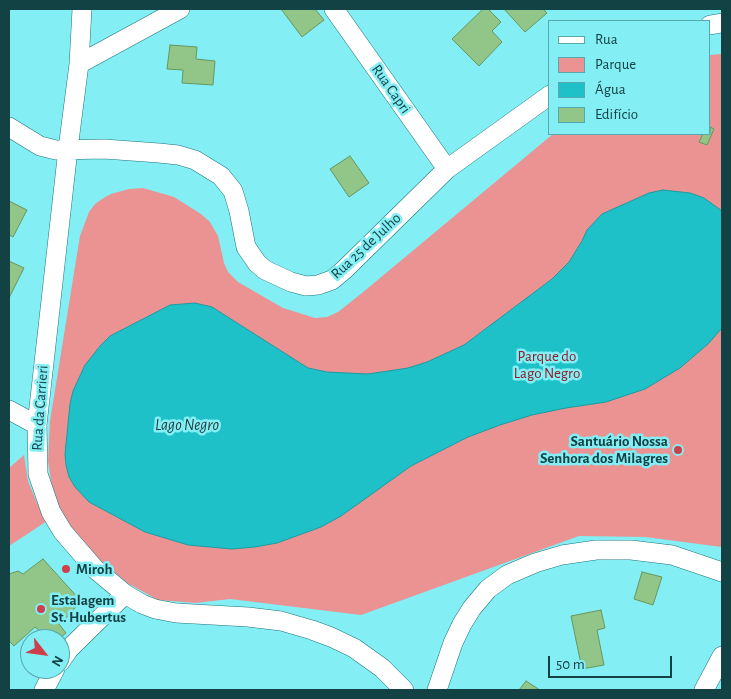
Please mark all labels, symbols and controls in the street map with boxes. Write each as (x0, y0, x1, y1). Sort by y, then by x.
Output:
legend (548, 20, 711, 135)
text: Rua (595, 32, 618, 47)
text: Parque (595, 57, 636, 72)
street label: Rua Capri (368, 61, 414, 117)
text: Água (595, 82, 626, 97)
text: Edifício (595, 107, 638, 122)
street label: Rua 25 de Julho (327, 209, 405, 283)
park label: Parque do Lago Negro (514, 347, 580, 382)
street label: Rua da Carrieri (28, 365, 52, 451)
water label: Lago Negro (155, 415, 219, 435)
place label: Santuário Nossa Senhora dos Milagres (540, 432, 668, 467)
marker: Santuário Nossa Senhora dos Milagres (672, 444, 684, 456)
place label: Miroh (76, 560, 112, 578)
marker: Miroh (60, 563, 72, 575)
place label: Estalagem St. Hubertus (51, 591, 126, 626)
marker: Estalagem St. Hubertus (35, 603, 47, 615)
north arrow (20, 629, 70, 679)
scale bar (551, 646, 675, 678)
text: N (49, 653, 66, 669)
text: 50 m (556, 657, 585, 672)

